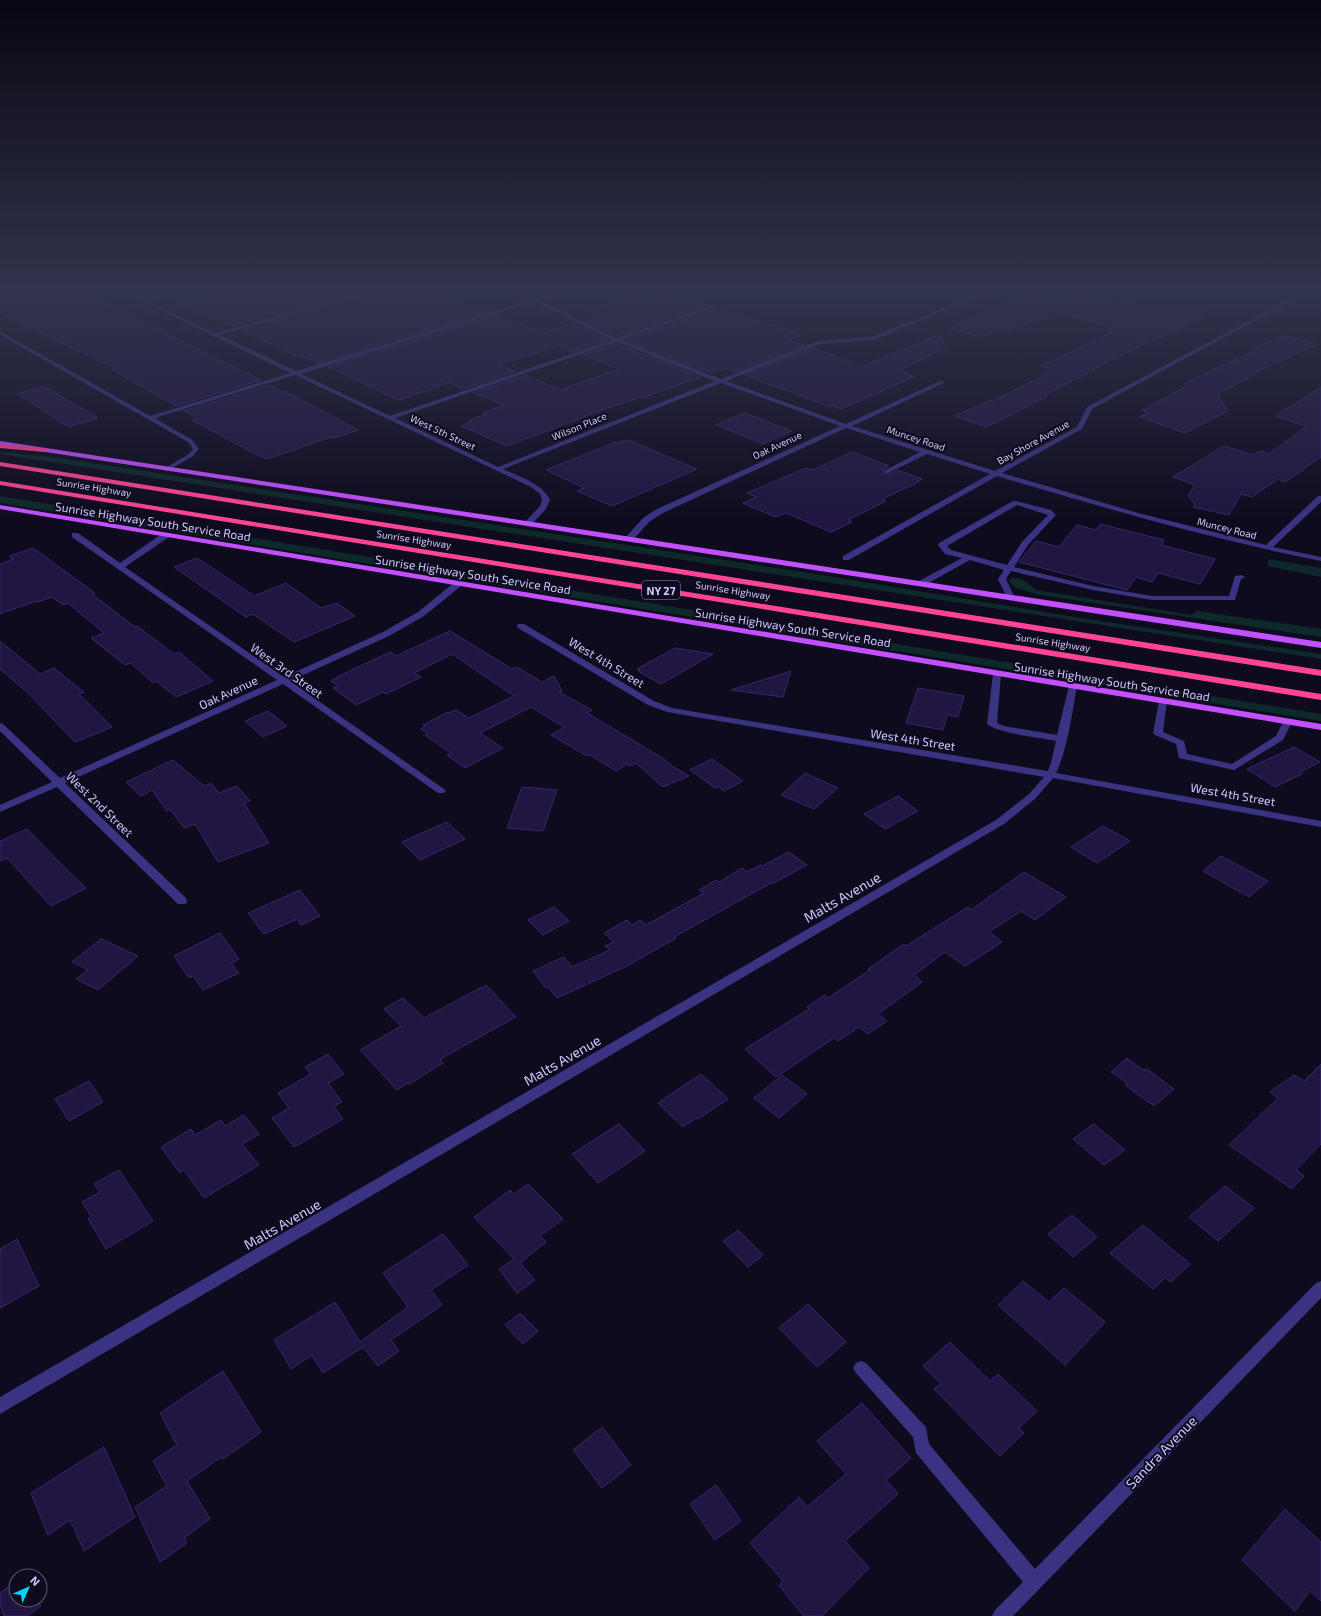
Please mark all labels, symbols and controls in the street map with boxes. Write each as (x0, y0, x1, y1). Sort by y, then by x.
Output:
street label: Wilson Place (550, 410, 608, 442)
street label: West 5th Street (408, 412, 478, 452)
street label: Bay Shore Avenue (995, 417, 1071, 467)
street label: Muncey Road (885, 423, 947, 453)
street label: Oak Avenue (751, 428, 803, 462)
street label: Sunrise Highway (56, 475, 133, 499)
street label: Sunrise Highway South Service Road (54, 499, 252, 543)
street label: Muncey Road (1196, 515, 1258, 541)
street label: Sunrise Highway (376, 527, 453, 551)
street label: Sunrise Highway South Service Road (374, 552, 572, 596)
street label: Sunrise Highway (695, 578, 772, 602)
road number: NY 27 (642, 581, 680, 599)
street label: Sunrise Highway South Service Road (694, 605, 892, 649)
street label: Sunrise Highway (1015, 630, 1092, 654)
street label: West 4th Street (567, 634, 648, 690)
street label: West 3rd Street (248, 640, 326, 700)
street label: Sunrise Highway South Service Road (1013, 659, 1211, 703)
street label: Oak Avenue (196, 672, 260, 712)
street label: West 4th Street (869, 725, 957, 753)
street label: West 2nd Street (64, 769, 137, 840)
street label: West 4th Street (1189, 780, 1277, 808)
street label: Malts Avenue (800, 868, 884, 926)
street label: Malts Avenue (520, 1031, 604, 1089)
street label: Malts Avenue (240, 1195, 324, 1253)
street label: Sandra Avenue (1122, 1412, 1200, 1492)
north arrow (8, 1568, 48, 1608)
text: N (28, 1573, 43, 1588)

